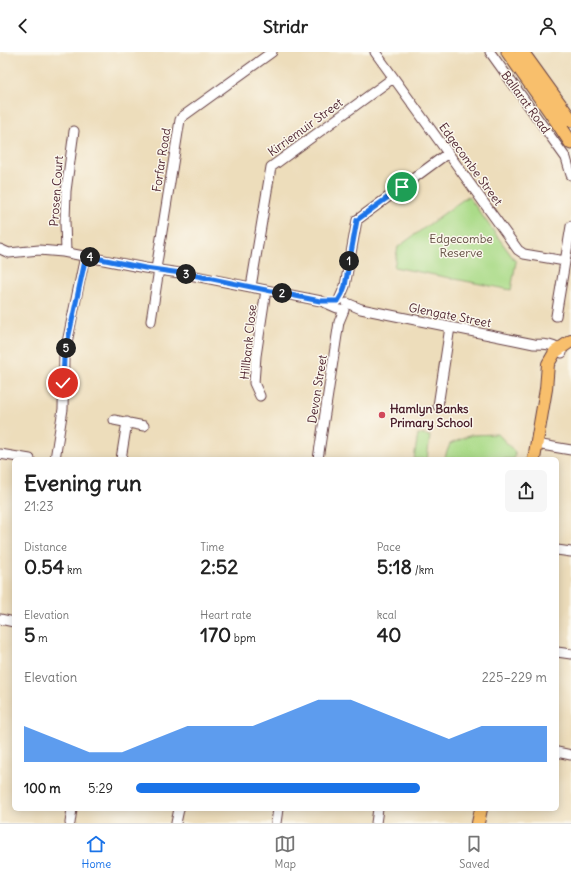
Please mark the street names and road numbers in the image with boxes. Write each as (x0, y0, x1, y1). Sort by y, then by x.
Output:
street label: Ballarat Road (498, 68, 554, 136)
street label: Kirriemuir Street (265, 95, 345, 159)
street label: Edgecombe Street (436, 120, 506, 208)
street label: Forfar Road (149, 127, 173, 193)
street label: Prosen Court (46, 155, 66, 227)
street label: Glengate Street (408, 300, 492, 330)
street label: Hillbank Close (237, 304, 259, 380)
street label: Devon Street (304, 354, 330, 424)

